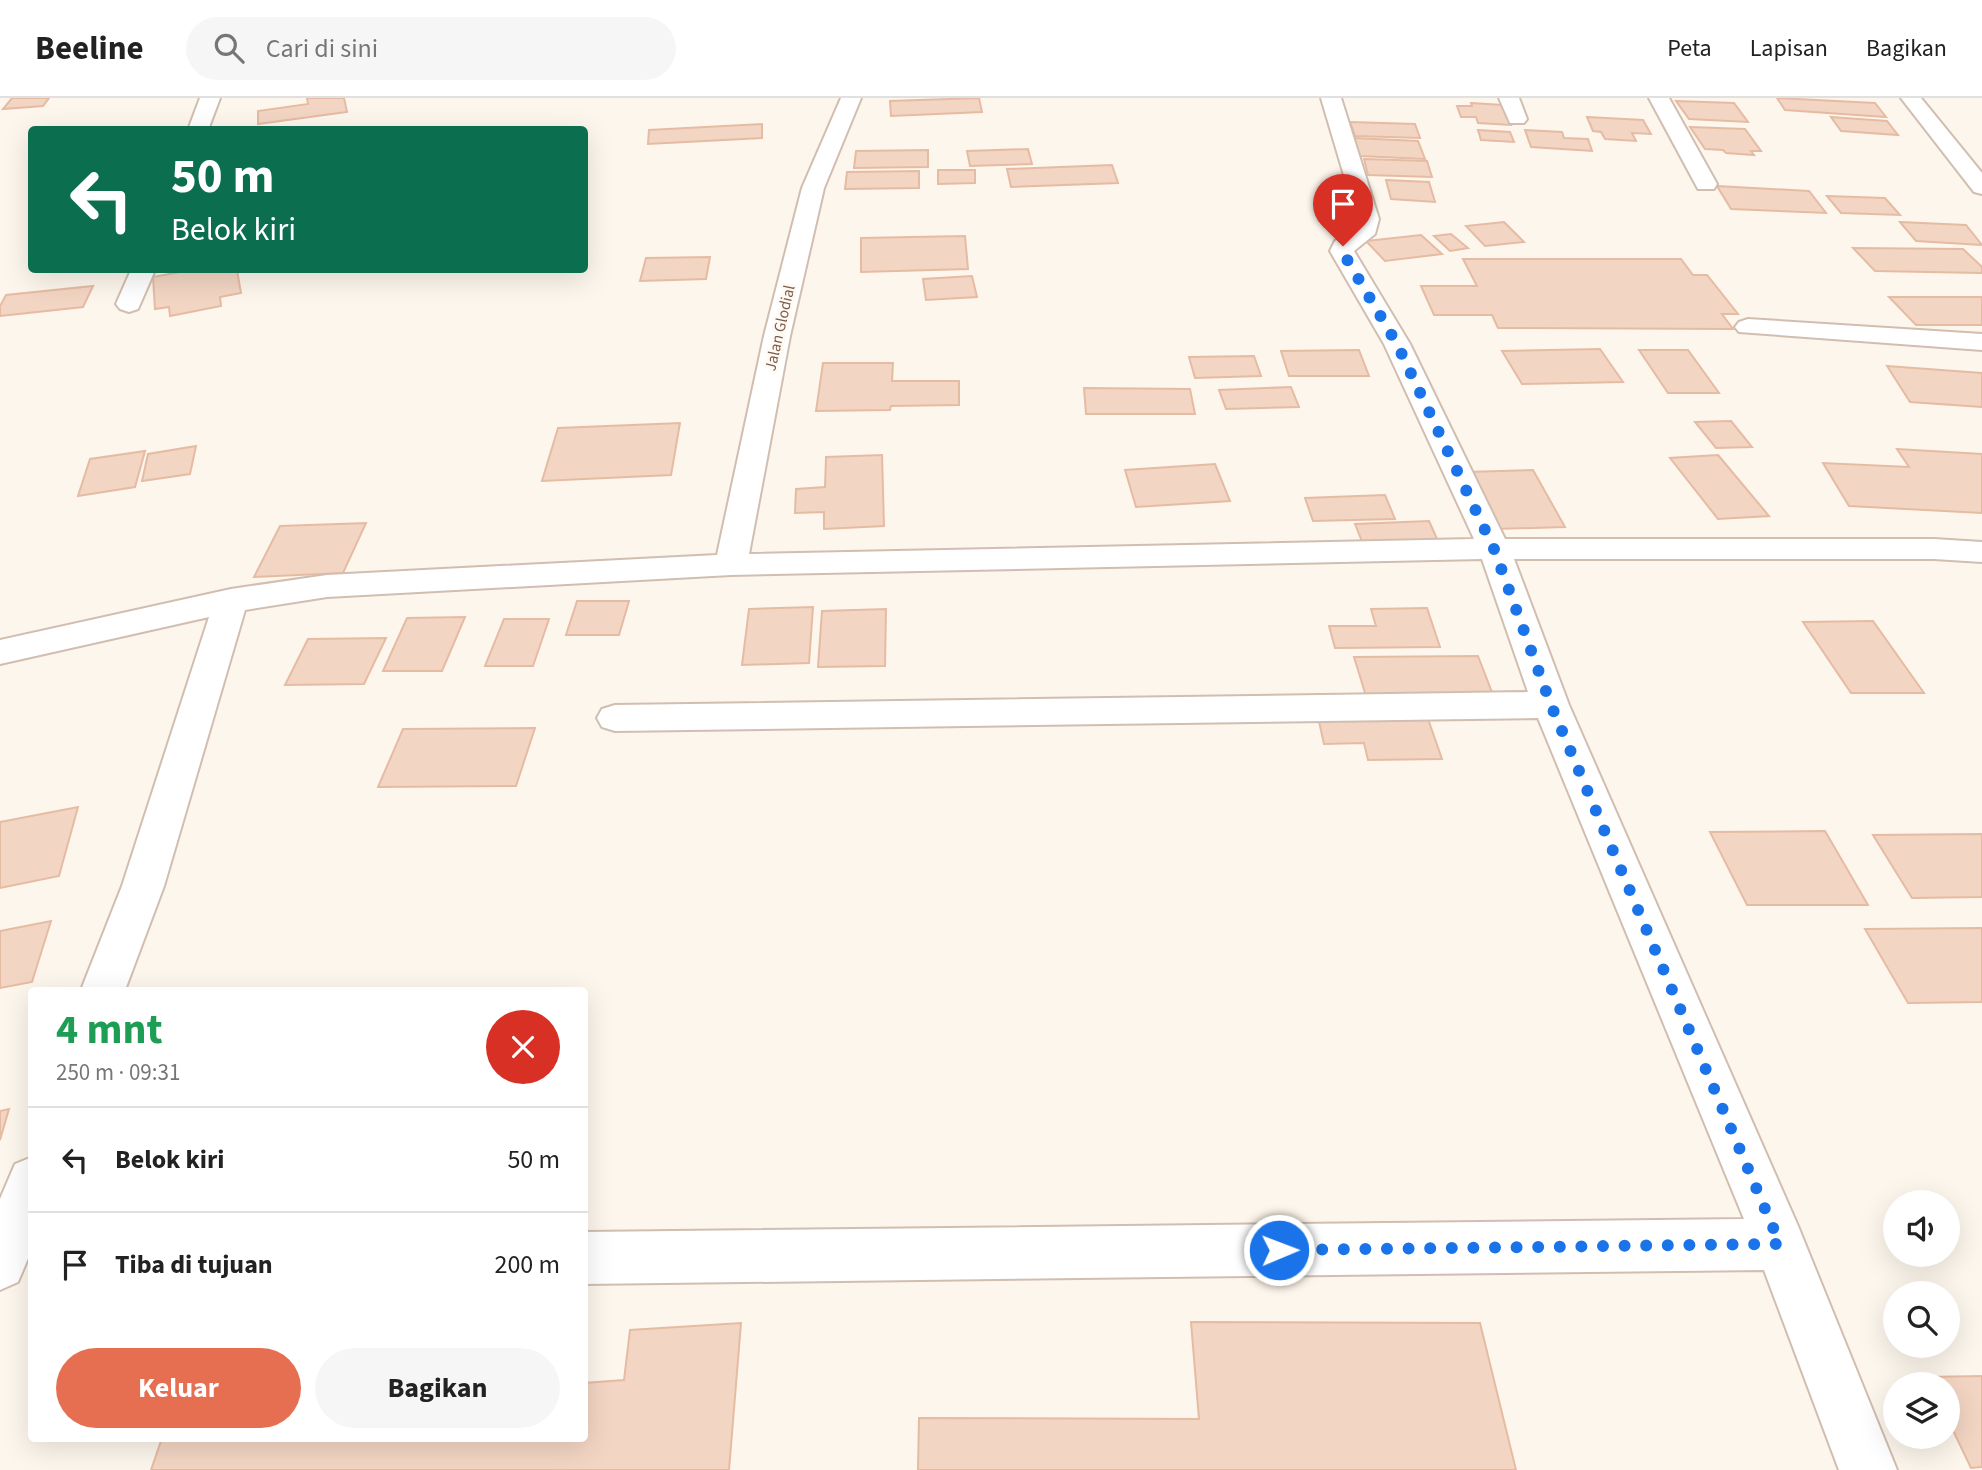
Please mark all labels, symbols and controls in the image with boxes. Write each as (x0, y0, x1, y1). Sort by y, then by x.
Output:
search box (186, 17, 676, 80)
text: Beeline (35, 25, 144, 72)
icon: search (210, 29, 248, 67)
text: Cari di sini (266, 30, 378, 67)
text: Peta (1667, 31, 1712, 66)
text: Lapisan (1750, 31, 1828, 66)
text: Bagikan (1866, 31, 1947, 66)
text: 50 m (171, 142, 275, 212)
icon: left (56, 154, 147, 245)
pin (1313, 174, 1373, 246)
icon: arrive (1324, 185, 1362, 223)
text: Belok kiri (171, 207, 296, 253)
street label: Jalan Glodial (759, 283, 801, 373)
text: 4 mnt (56, 1000, 163, 1060)
button: close (486, 1010, 560, 1084)
text: 250 m · 09:31 (56, 1056, 180, 1089)
icon: left (56, 1141, 94, 1179)
text: Belok kiri (115, 1141, 224, 1178)
text: 50 m (507, 1141, 560, 1178)
map controls (1883, 1190, 1960, 1449)
button: sound (1883, 1190, 1960, 1267)
position arrow (1242, 1213, 1316, 1287)
icon: arrive (56, 1246, 94, 1284)
text: Tiba di tujuan (115, 1246, 273, 1283)
text: 200 m (494, 1246, 560, 1283)
button: search (1883, 1281, 1960, 1358)
button: Keluar (56, 1348, 301, 1428)
button: Bagikan (315, 1348, 560, 1428)
button: layers (1883, 1372, 1960, 1449)

